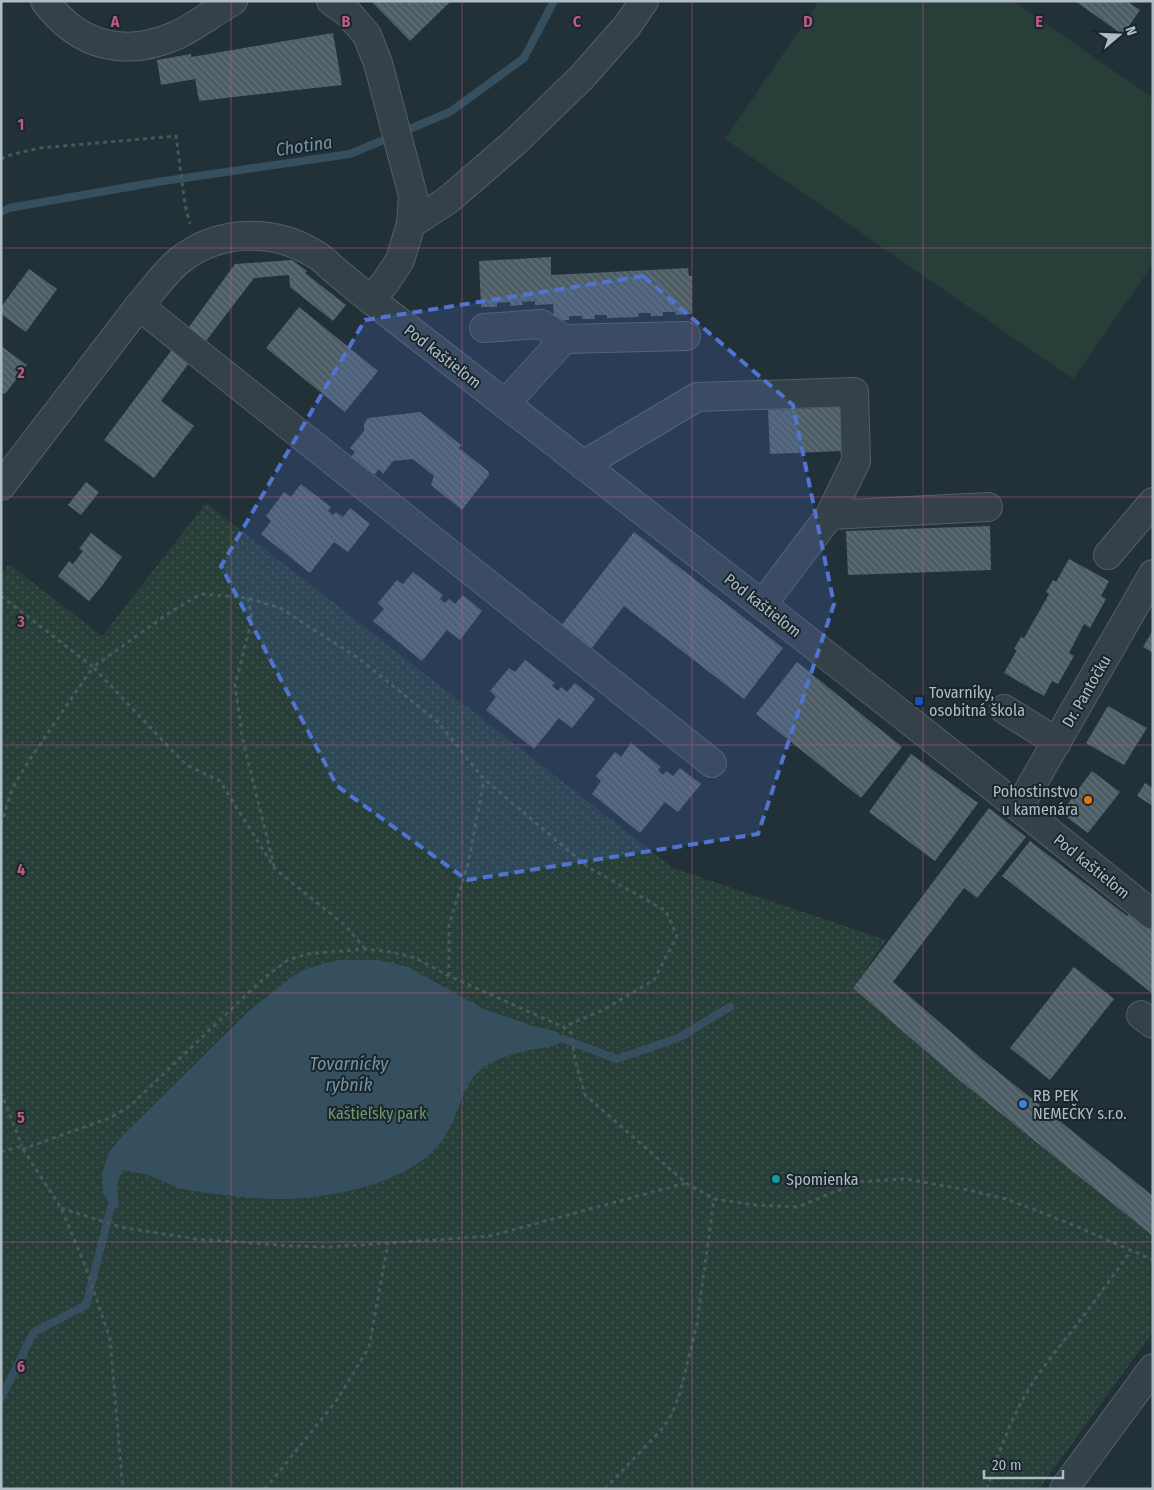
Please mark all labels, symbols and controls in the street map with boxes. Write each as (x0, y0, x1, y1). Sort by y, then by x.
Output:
north arrow (1094, 10, 1144, 60)
text: A (110, 12, 120, 31)
text: B (342, 12, 351, 31)
text: C (573, 12, 582, 31)
text: D (803, 12, 813, 31)
text: E (1035, 12, 1043, 31)
text: N (1121, 24, 1140, 38)
text: 1 (18, 115, 24, 134)
water label: Chotina (274, 131, 334, 161)
street label: Pod kaštieľom (401, 321, 485, 392)
text: 2 (16, 363, 25, 382)
street label: Pod kaštieľom (721, 570, 805, 641)
text: 3 (16, 612, 25, 631)
street label: Dr. Pantočku (1058, 652, 1115, 731)
place label: Tovarníky, osobitná škola (929, 683, 1025, 720)
marker: Tovarníky, osobitná škola (913, 695, 925, 707)
place label: Pohostinstvo u kamenára (993, 782, 1078, 819)
marker: Pohostinstvo u kamenára (1082, 794, 1094, 806)
street label: Pod kaštieľom (1050, 830, 1133, 903)
text: 4 (17, 860, 25, 879)
water label: Tovarnícky rybník (310, 1053, 389, 1096)
place label: RB PEK NEMEČKY s.r.o. (1033, 1086, 1127, 1123)
marker: RB PEK NEMEČKY s.r.o. (1017, 1098, 1029, 1110)
park label: Kaštieľsky park (328, 1104, 427, 1123)
text: 5 (17, 1108, 25, 1127)
place label: Spomienka (786, 1170, 859, 1189)
marker: Spomienka (770, 1173, 782, 1185)
text: 6 (17, 1357, 25, 1376)
scale bar (984, 1448, 1063, 1480)
text: 20 m (992, 1456, 1022, 1474)

